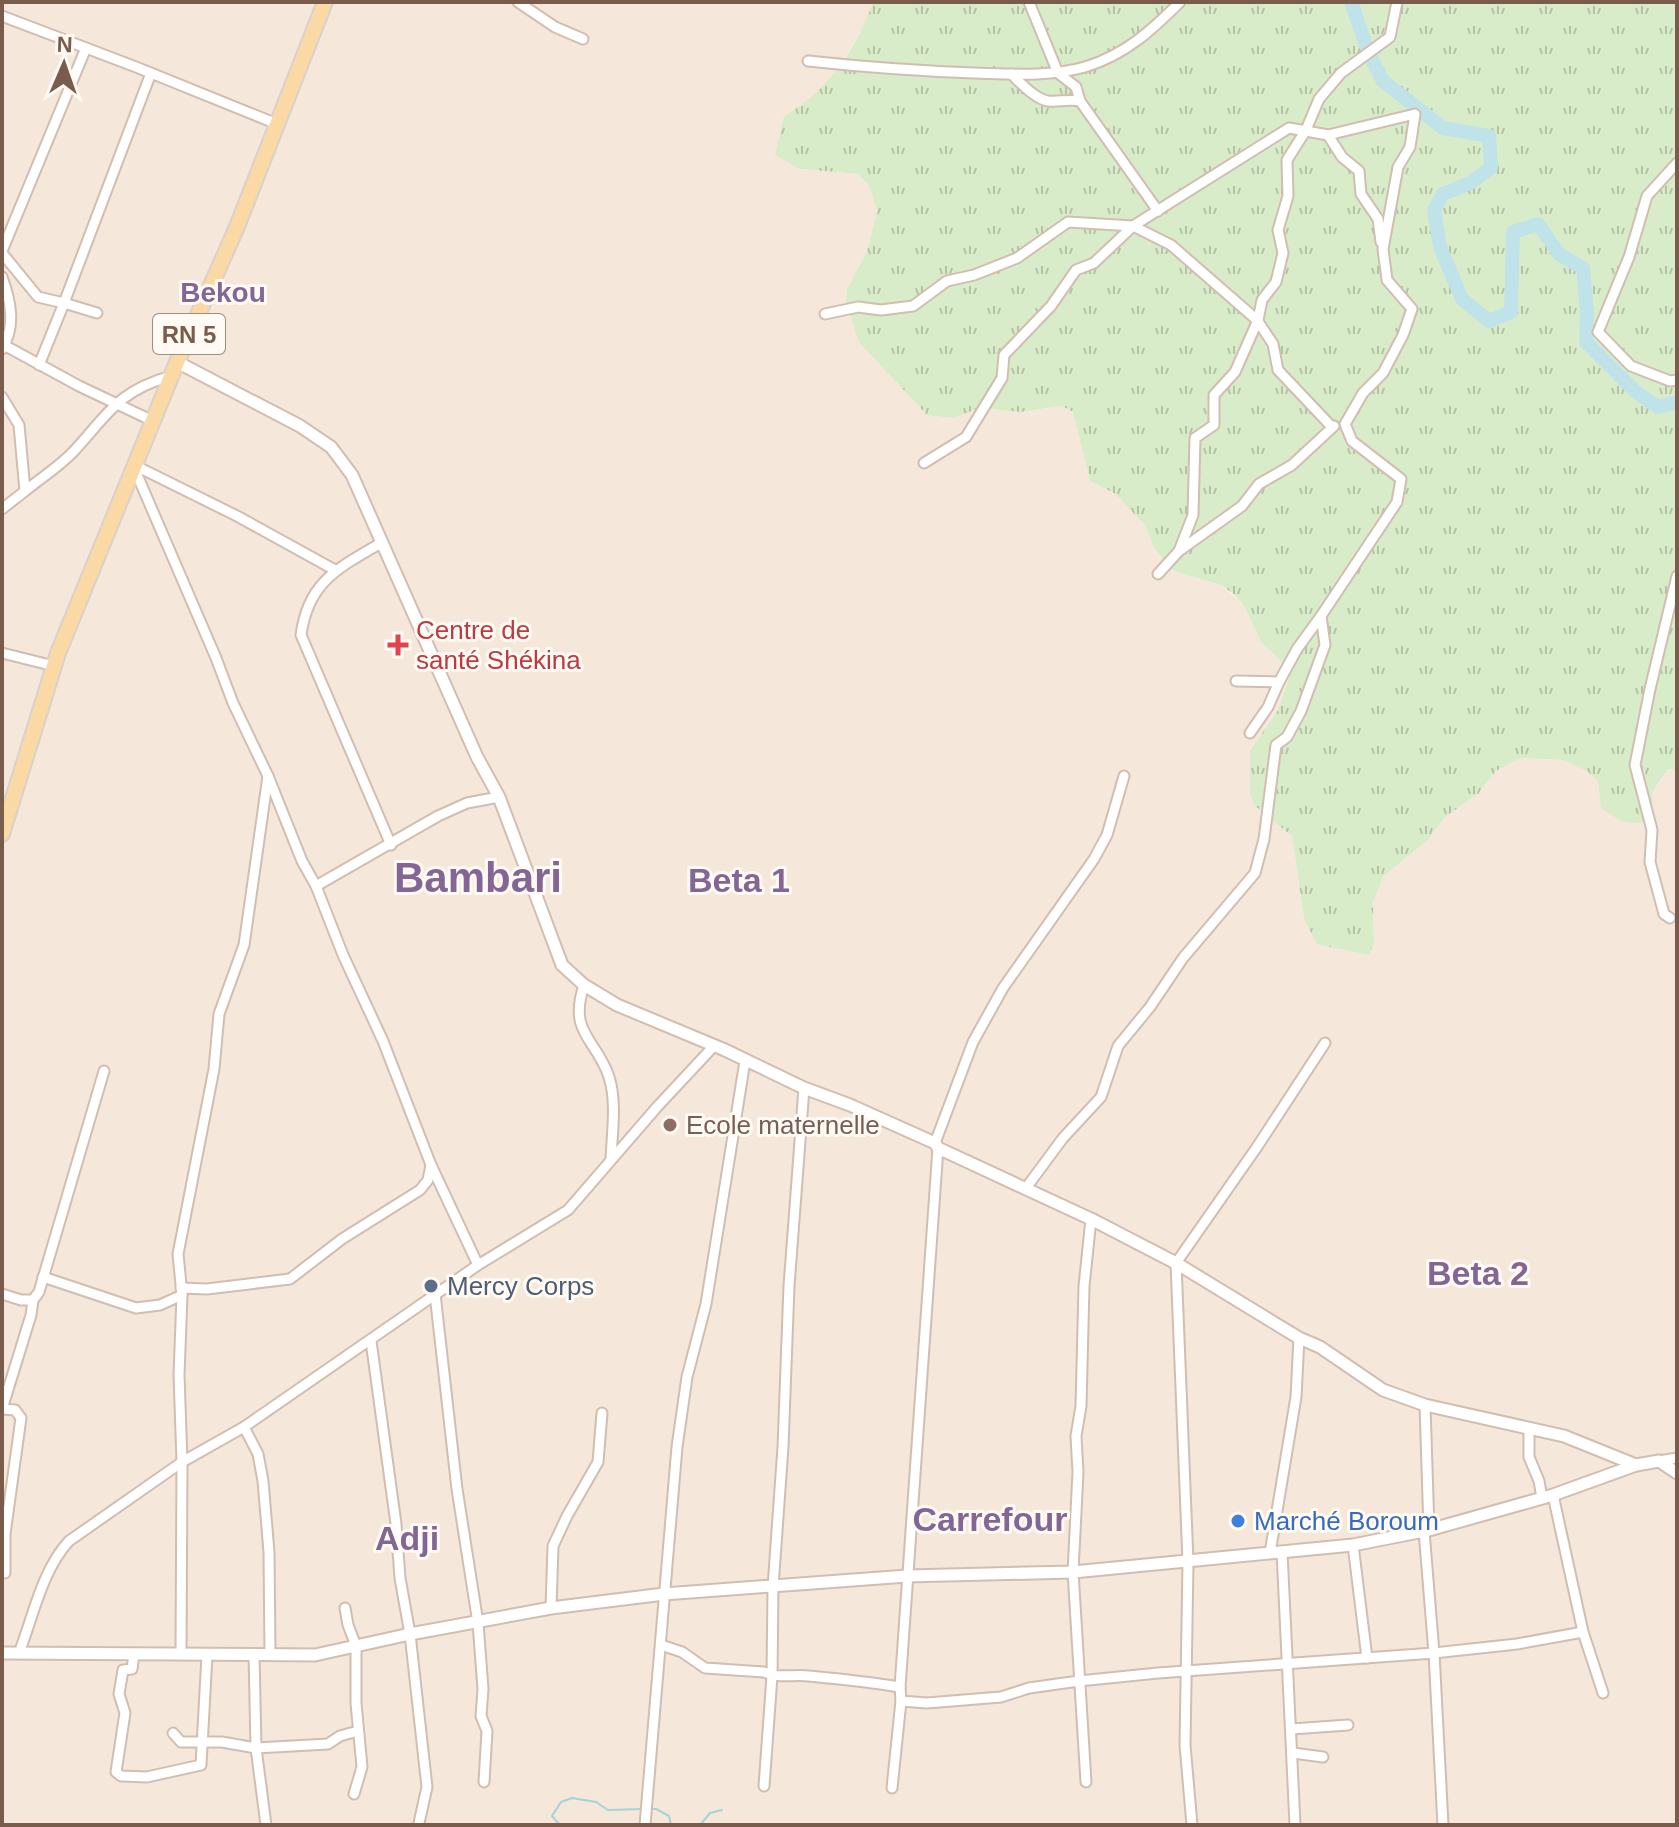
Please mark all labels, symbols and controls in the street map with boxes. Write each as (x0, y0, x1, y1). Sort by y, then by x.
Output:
north arrow (24, 24, 104, 104)
text: N (56, 32, 73, 57)
district label: Bekou (180, 277, 266, 308)
road number: RN 5 (153, 314, 225, 354)
place label: Centre de santé Shékina (416, 615, 581, 675)
marker: Centre de santé Shékina (387, 634, 409, 656)
district label: Bambari (394, 854, 562, 901)
district label: Beta 1 (688, 861, 790, 899)
place label: Ecole maternelle (686, 1110, 880, 1140)
marker: Ecole maternelle (661, 1116, 679, 1134)
district label: Beta 2 (1427, 1254, 1529, 1292)
place label: Mercy Corps (447, 1271, 594, 1301)
marker: Mercy Corps (422, 1277, 440, 1295)
district label: Carrefour (913, 1500, 1067, 1538)
place label: Marché Boroum (1254, 1506, 1439, 1536)
marker: Marché Boroum (1229, 1512, 1247, 1530)
district label: Adji (375, 1519, 439, 1557)

